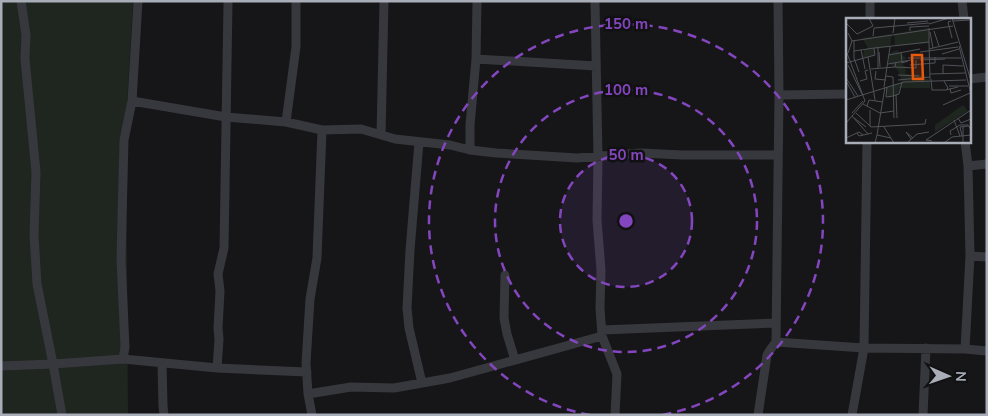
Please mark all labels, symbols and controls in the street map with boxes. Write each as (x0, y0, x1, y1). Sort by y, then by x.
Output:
text: 150 m (604, 14, 648, 34)
inset map (846, 18, 970, 142)
text: 100 m (604, 80, 648, 100)
text: 50 m (608, 145, 644, 165)
centre of rings (617, 212, 635, 230)
north arrow (923, 351, 973, 401)
text: N (951, 371, 970, 382)

